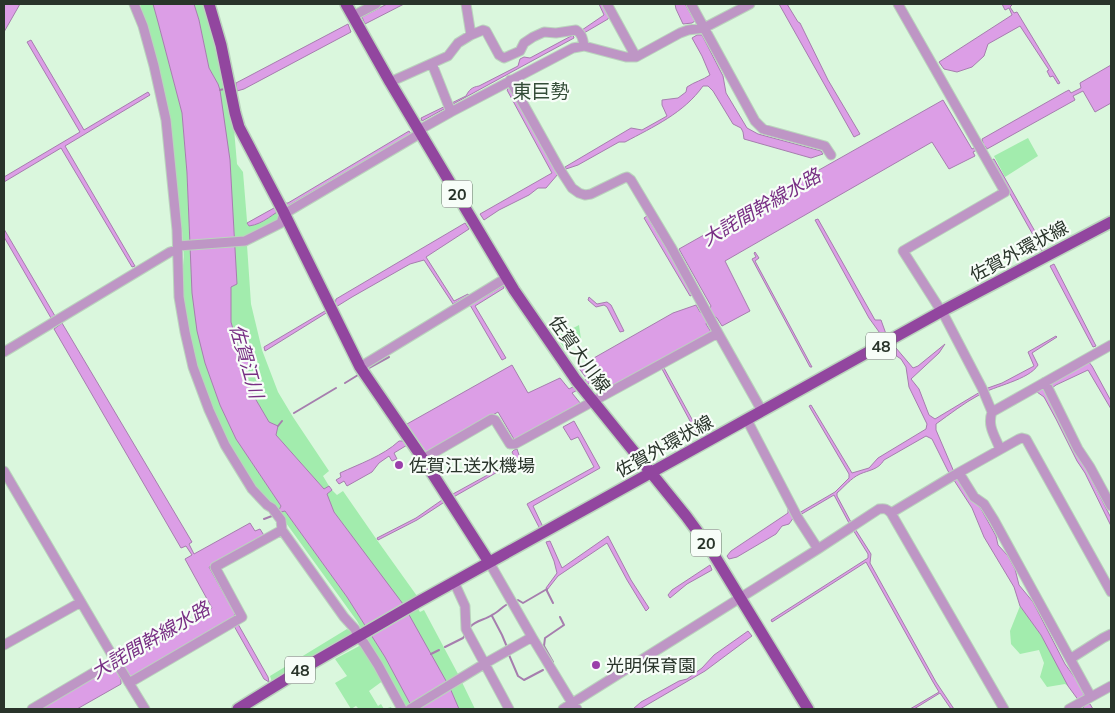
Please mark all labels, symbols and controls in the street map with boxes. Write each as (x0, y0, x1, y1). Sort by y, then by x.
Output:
district label: 東巨勢 (512, 79, 570, 103)
water label: 大詫間幹線水路 (697, 162, 826, 251)
road number: 20 (442, 180, 472, 208)
street label: 佐賀外環状線 (966, 215, 1072, 287)
street label: 佐賀大川線 (544, 311, 616, 397)
water label: 佐賀江川 (225, 321, 270, 403)
road number: 48 (866, 332, 896, 360)
street label: 佐賀外環状線 (611, 410, 717, 482)
place label: 佐賀江送水機場 (409, 454, 535, 477)
marker: 佐賀江送水機場 (393, 459, 405, 471)
road number: 20 (691, 530, 721, 556)
water label: 大詫間幹線水路 (86, 595, 215, 684)
place label: 光明保育園 (606, 654, 696, 677)
road number: 48 (285, 656, 315, 684)
marker: 光明保育園 (590, 659, 602, 671)

